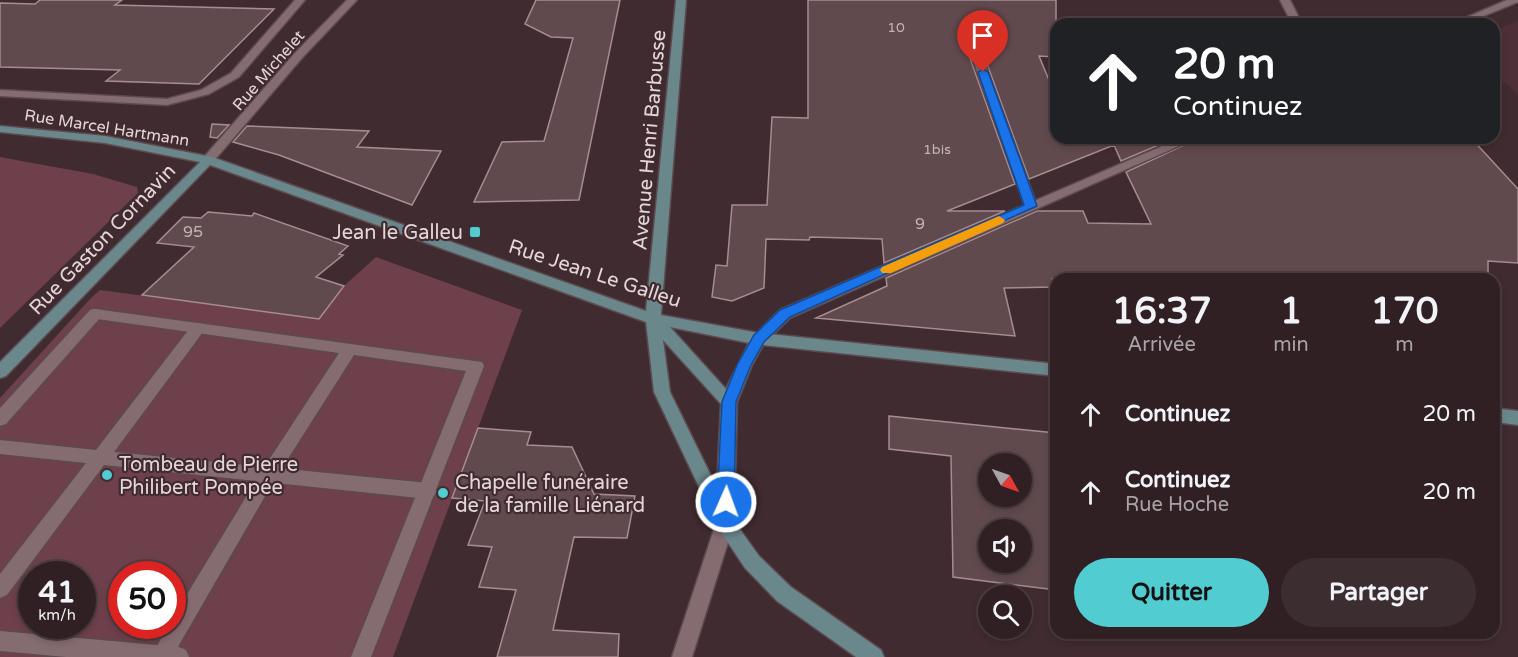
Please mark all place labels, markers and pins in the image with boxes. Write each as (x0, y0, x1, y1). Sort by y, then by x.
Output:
pin (957, 10, 1008, 72)
place label: Jean le Galleu (332, 221, 463, 245)
marker: Jean le Galleu (468, 225, 482, 239)
place label: Tombeau de Pierre Philibert Pompée (119, 453, 298, 500)
marker: Tombeau de Pierre Philibert Pompée (100, 468, 114, 482)
place label: Chapelle funéraire de la famille Liénard (455, 471, 645, 518)
marker: Chapelle funéraire de la famille Liénard (436, 486, 450, 500)

